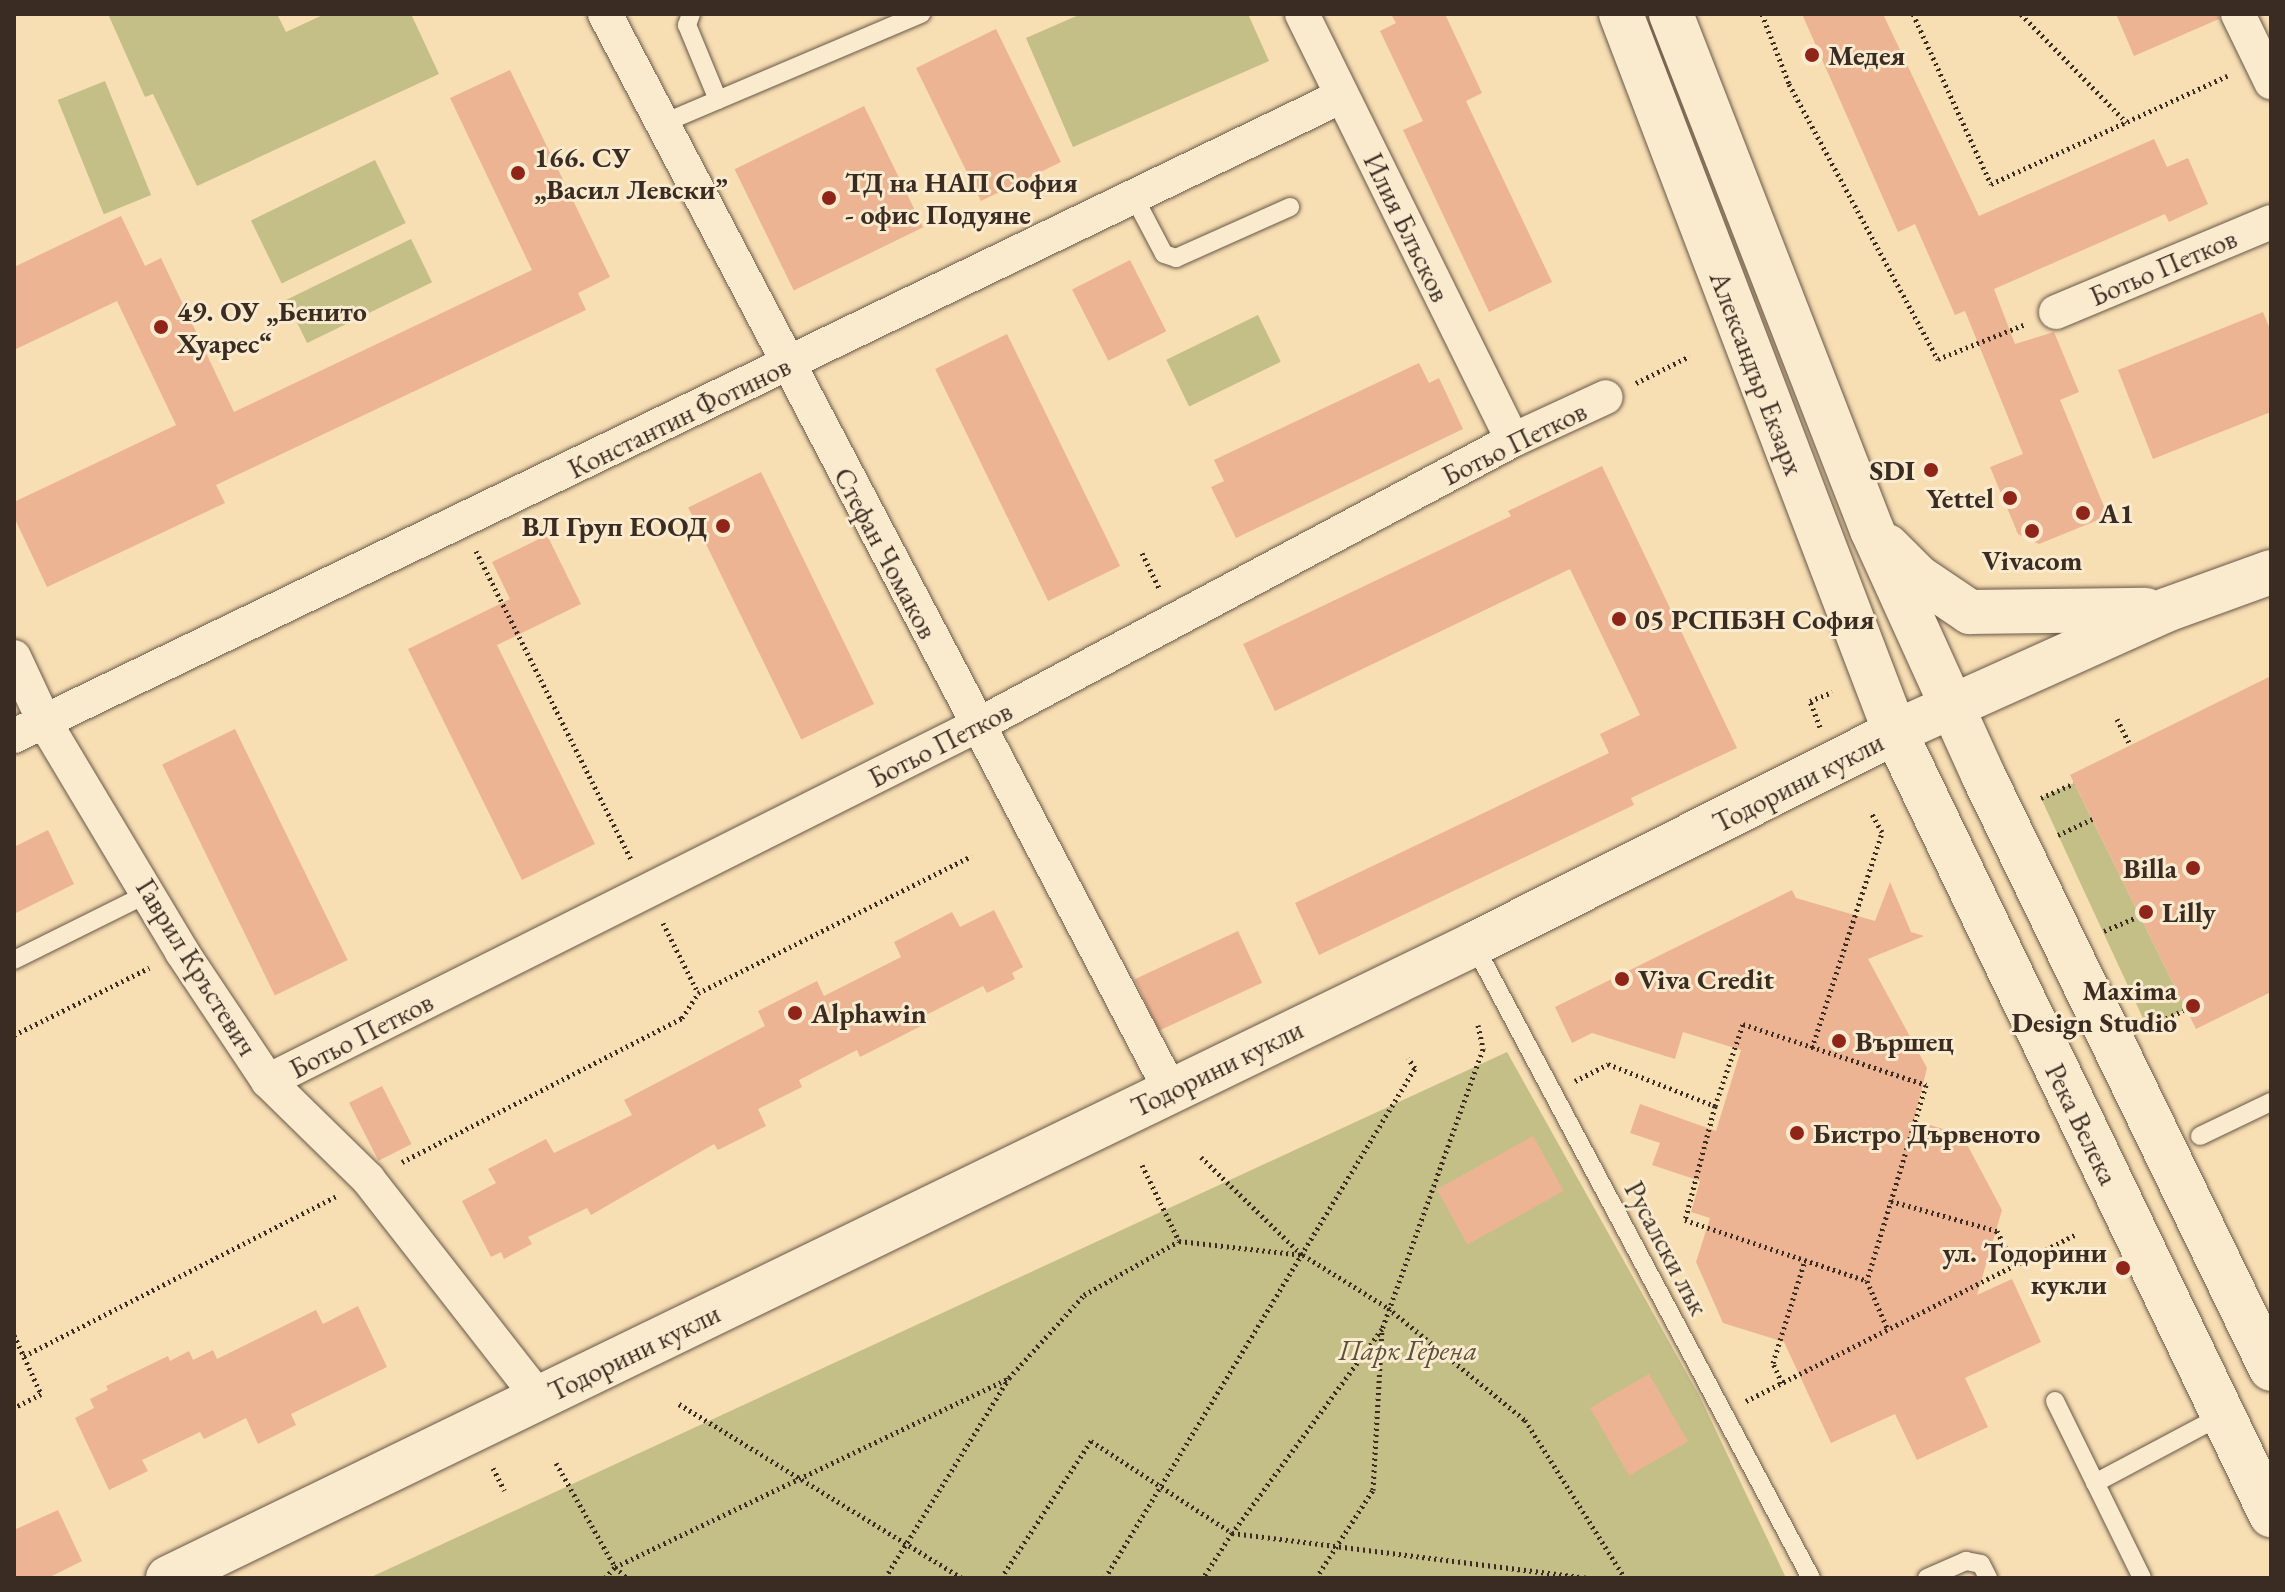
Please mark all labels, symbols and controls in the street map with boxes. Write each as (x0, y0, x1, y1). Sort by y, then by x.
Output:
place label: Медея (1828, 38, 1905, 72)
marker: Медея (1803, 46, 1821, 64)
place label: 166. СУ „Васил Левски” (534, 140, 728, 206)
street label: Илия Блъсков (1356, 147, 1458, 307)
marker: 166. СУ „Васил Левски” (509, 164, 527, 182)
place label: ТД на НАП София - офис Подуяне (845, 165, 1078, 231)
marker: ТД на НАП София - офис Подуяне (820, 189, 838, 207)
street label: Ботьо Петков (2084, 221, 2242, 313)
street label: Александър Екзарх (1703, 266, 1811, 480)
place label: 49. ОУ „Бенито Хуарес“ (177, 294, 367, 360)
marker: 49. ОУ „Бенито Хуарес“ (152, 318, 170, 336)
street label: Константин Фотинов (562, 349, 796, 485)
street label: Ботьо Петков (1436, 394, 1592, 492)
place label: SDI (1870, 453, 1915, 487)
marker: SDI (1922, 461, 1940, 479)
street label: Стефан Чомаков (827, 462, 945, 644)
place label: Yettel (1926, 481, 1994, 515)
marker: Yettel (2001, 489, 2019, 507)
place label: A1 (2099, 496, 2134, 530)
marker: A1 (2074, 504, 2092, 522)
place label: ВЛ Груп ЕООД (522, 509, 707, 543)
marker: ВЛ Груп ЕООД (714, 517, 732, 535)
marker: Vivacom (2023, 522, 2041, 540)
place label: Vivacom (1982, 543, 2082, 577)
place label: 05 РСПБЗН София (1635, 602, 1874, 636)
marker: 05 РСПБЗН София (1610, 610, 1628, 628)
street label: Ботьо Петков (863, 693, 1017, 795)
street label: Тодорини кукли (1707, 725, 1889, 839)
place label: Billa (2123, 851, 2177, 885)
marker: Billa (2184, 859, 2202, 877)
street label: Гаврил Кръстевич (129, 872, 265, 1062)
place label: Lilly (2162, 895, 2216, 929)
marker: Lilly (2137, 903, 2155, 921)
place label: Viva Credit (1638, 962, 1774, 996)
marker: Viva Credit (1613, 970, 1631, 988)
place label: Maxima Design Studio (2011, 973, 2177, 1039)
street label: Ботьо Петков (284, 984, 438, 1086)
place label: Alphawin (811, 996, 927, 1030)
marker: Maxima Design Studio (2184, 997, 2202, 1015)
marker: Alphawin (786, 1004, 804, 1022)
street label: Тодорини кукли (1126, 1012, 1308, 1124)
place label: Вършец (1855, 1024, 1954, 1058)
marker: Вършец (1830, 1032, 1848, 1050)
street label: Река Велека (2038, 1058, 2126, 1190)
place label: Бистро Дървеното (1813, 1116, 2040, 1150)
marker: Бистро Дървеното (1788, 1124, 1806, 1142)
street label: Русалски лък (1618, 1175, 1716, 1321)
place label: ул. Тодорини кукли (1942, 1235, 2107, 1301)
marker: ул. Тодорини кукли (2114, 1259, 2132, 1277)
street label: Тодорини кукли (543, 1296, 725, 1408)
park label: Парк Герена (1338, 1333, 1478, 1367)

